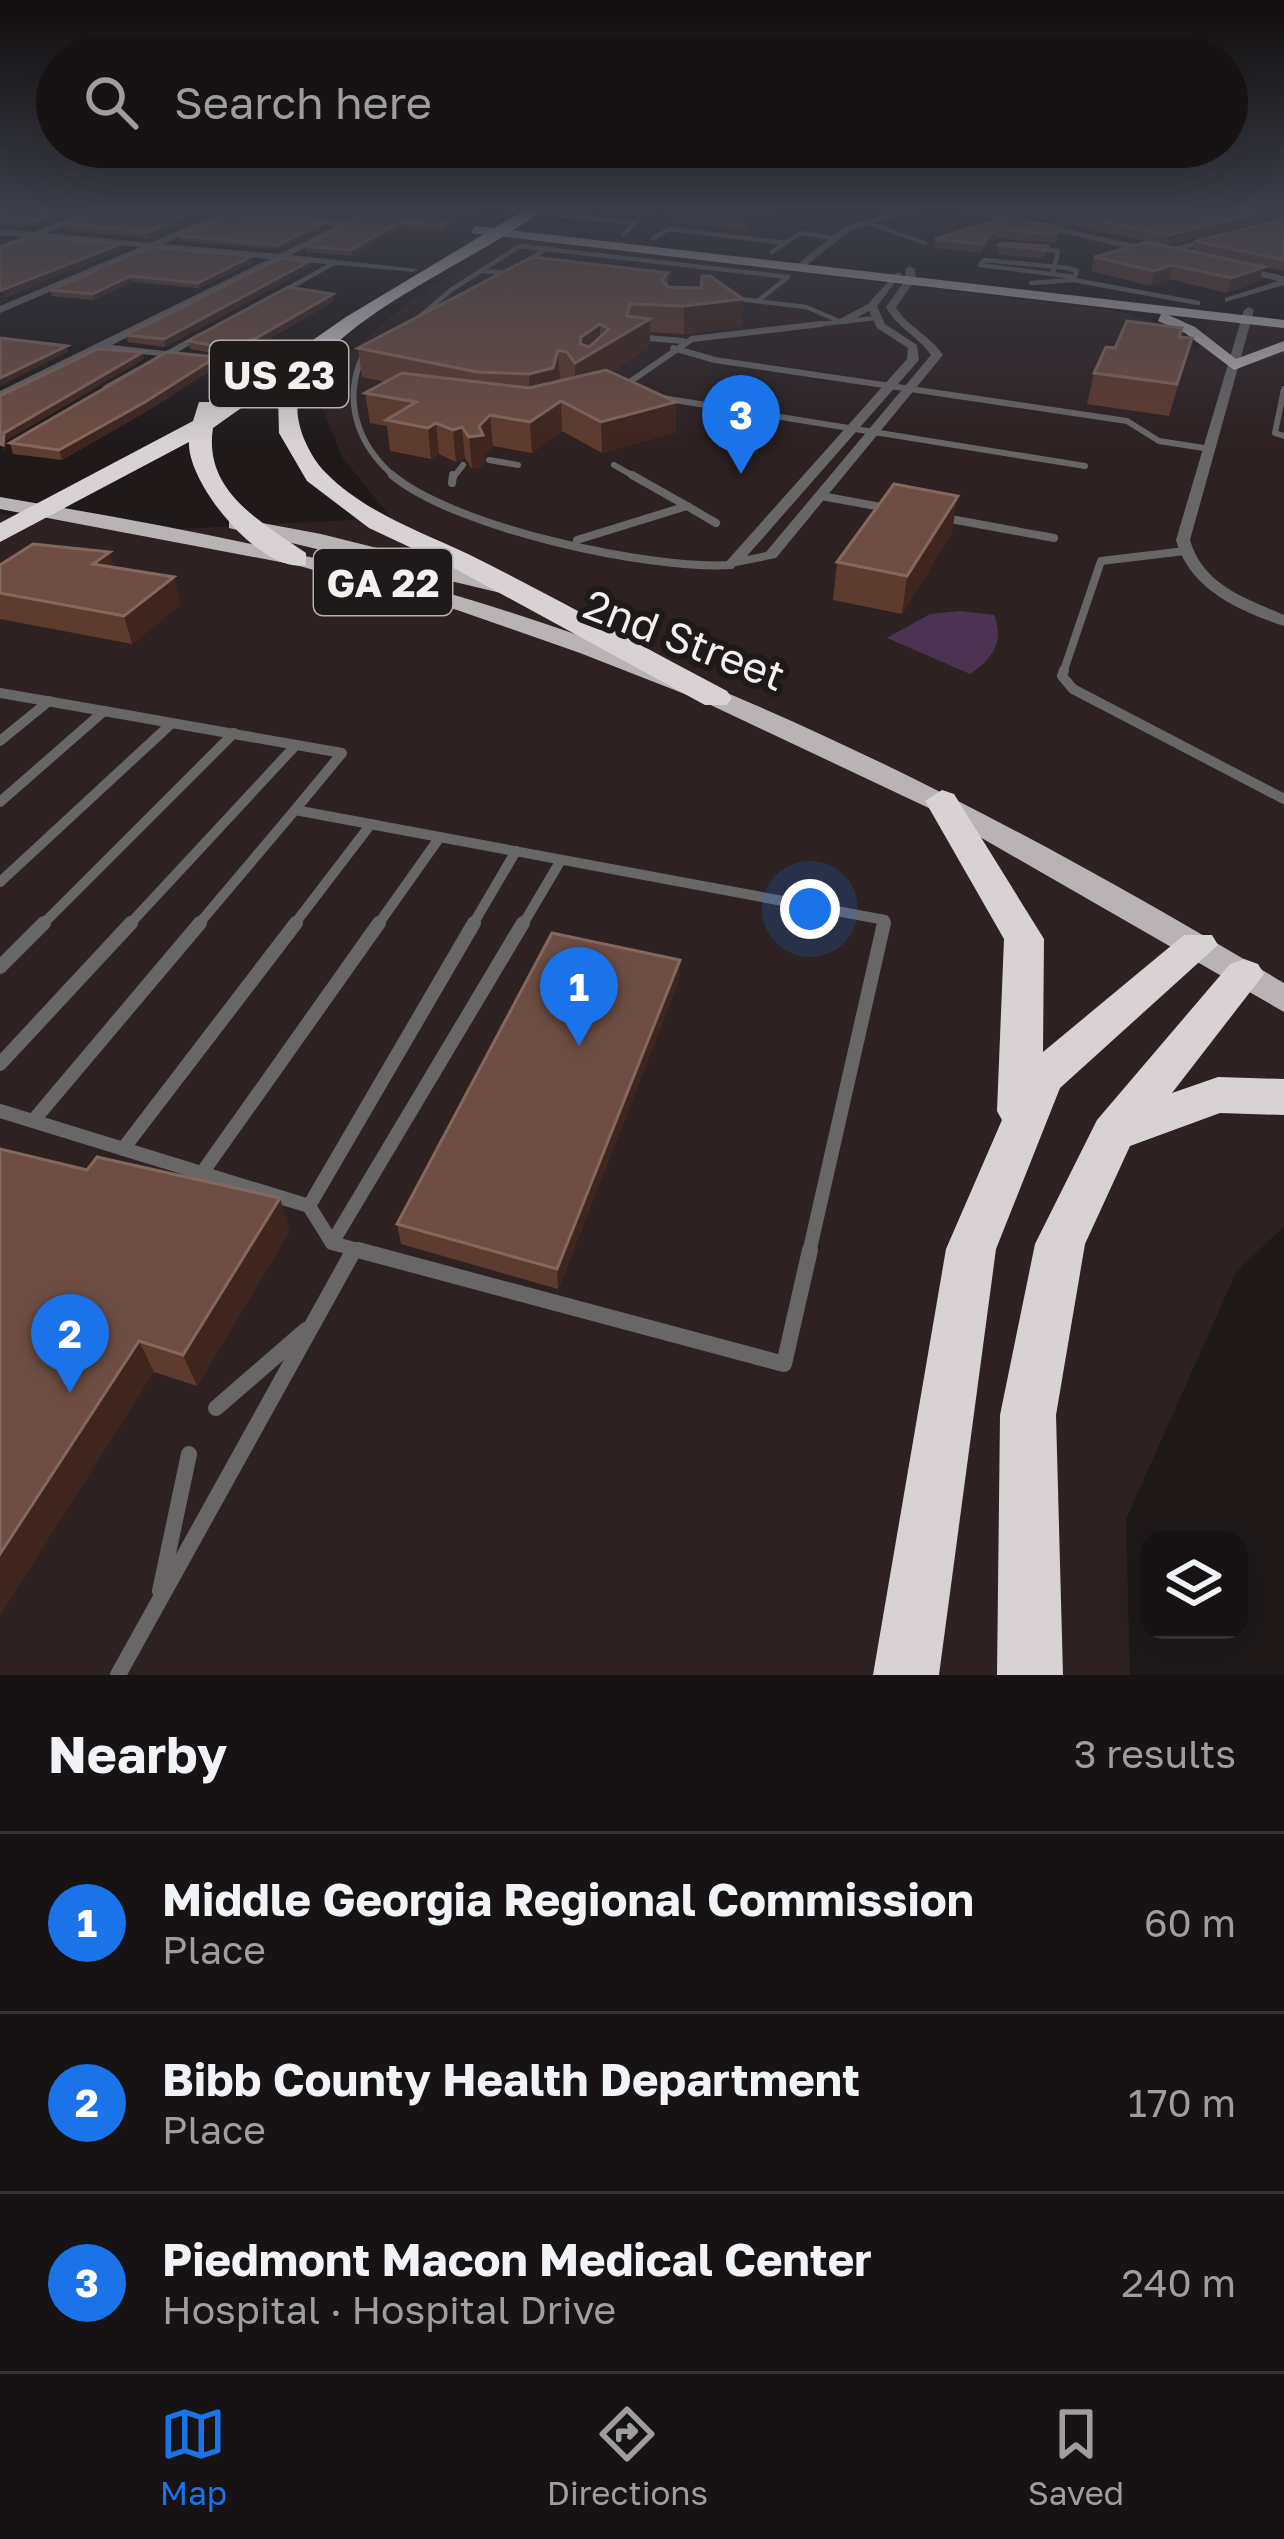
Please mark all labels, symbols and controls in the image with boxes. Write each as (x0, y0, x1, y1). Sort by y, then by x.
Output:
search box (36, 36, 1248, 168)
icon: search (78, 69, 144, 135)
text: Search here (174, 75, 432, 129)
road number: US 23 (210, 341, 348, 407)
pin: 3 (702, 375, 780, 474)
road number: GA 22 (314, 549, 452, 615)
street label: 2nd Street (578, 578, 792, 700)
your location (780, 879, 840, 939)
pin: 1 (540, 947, 618, 1046)
pin: 2 (31, 1294, 109, 1393)
map controls (1140, 1531, 1248, 1639)
button: layers (1140, 1531, 1248, 1639)
text: Nearby (48, 1723, 227, 1784)
text: 3 results (1074, 1730, 1236, 1777)
text: Middle Georgia Regional Commission (162, 1872, 974, 1926)
text: 1 (77, 1899, 97, 1946)
text: 60 m (1144, 1899, 1236, 1946)
text: Place (162, 1926, 266, 1973)
text: Bibb County Health Department (162, 2052, 860, 2106)
text: 2 (75, 2079, 99, 2126)
text: 170 m (1128, 2079, 1236, 2126)
text: Place (162, 2106, 266, 2153)
text: Piedmont Macon Medical Center (162, 2232, 872, 2286)
text: 3 (75, 2259, 99, 2306)
text: 240 m (1121, 2259, 1236, 2306)
text: Hospital · Hospital Drive (162, 2286, 616, 2333)
tab: Map (160, 2401, 227, 2512)
tab: Directions (547, 2401, 708, 2512)
tab: Saved (1028, 2401, 1124, 2512)

